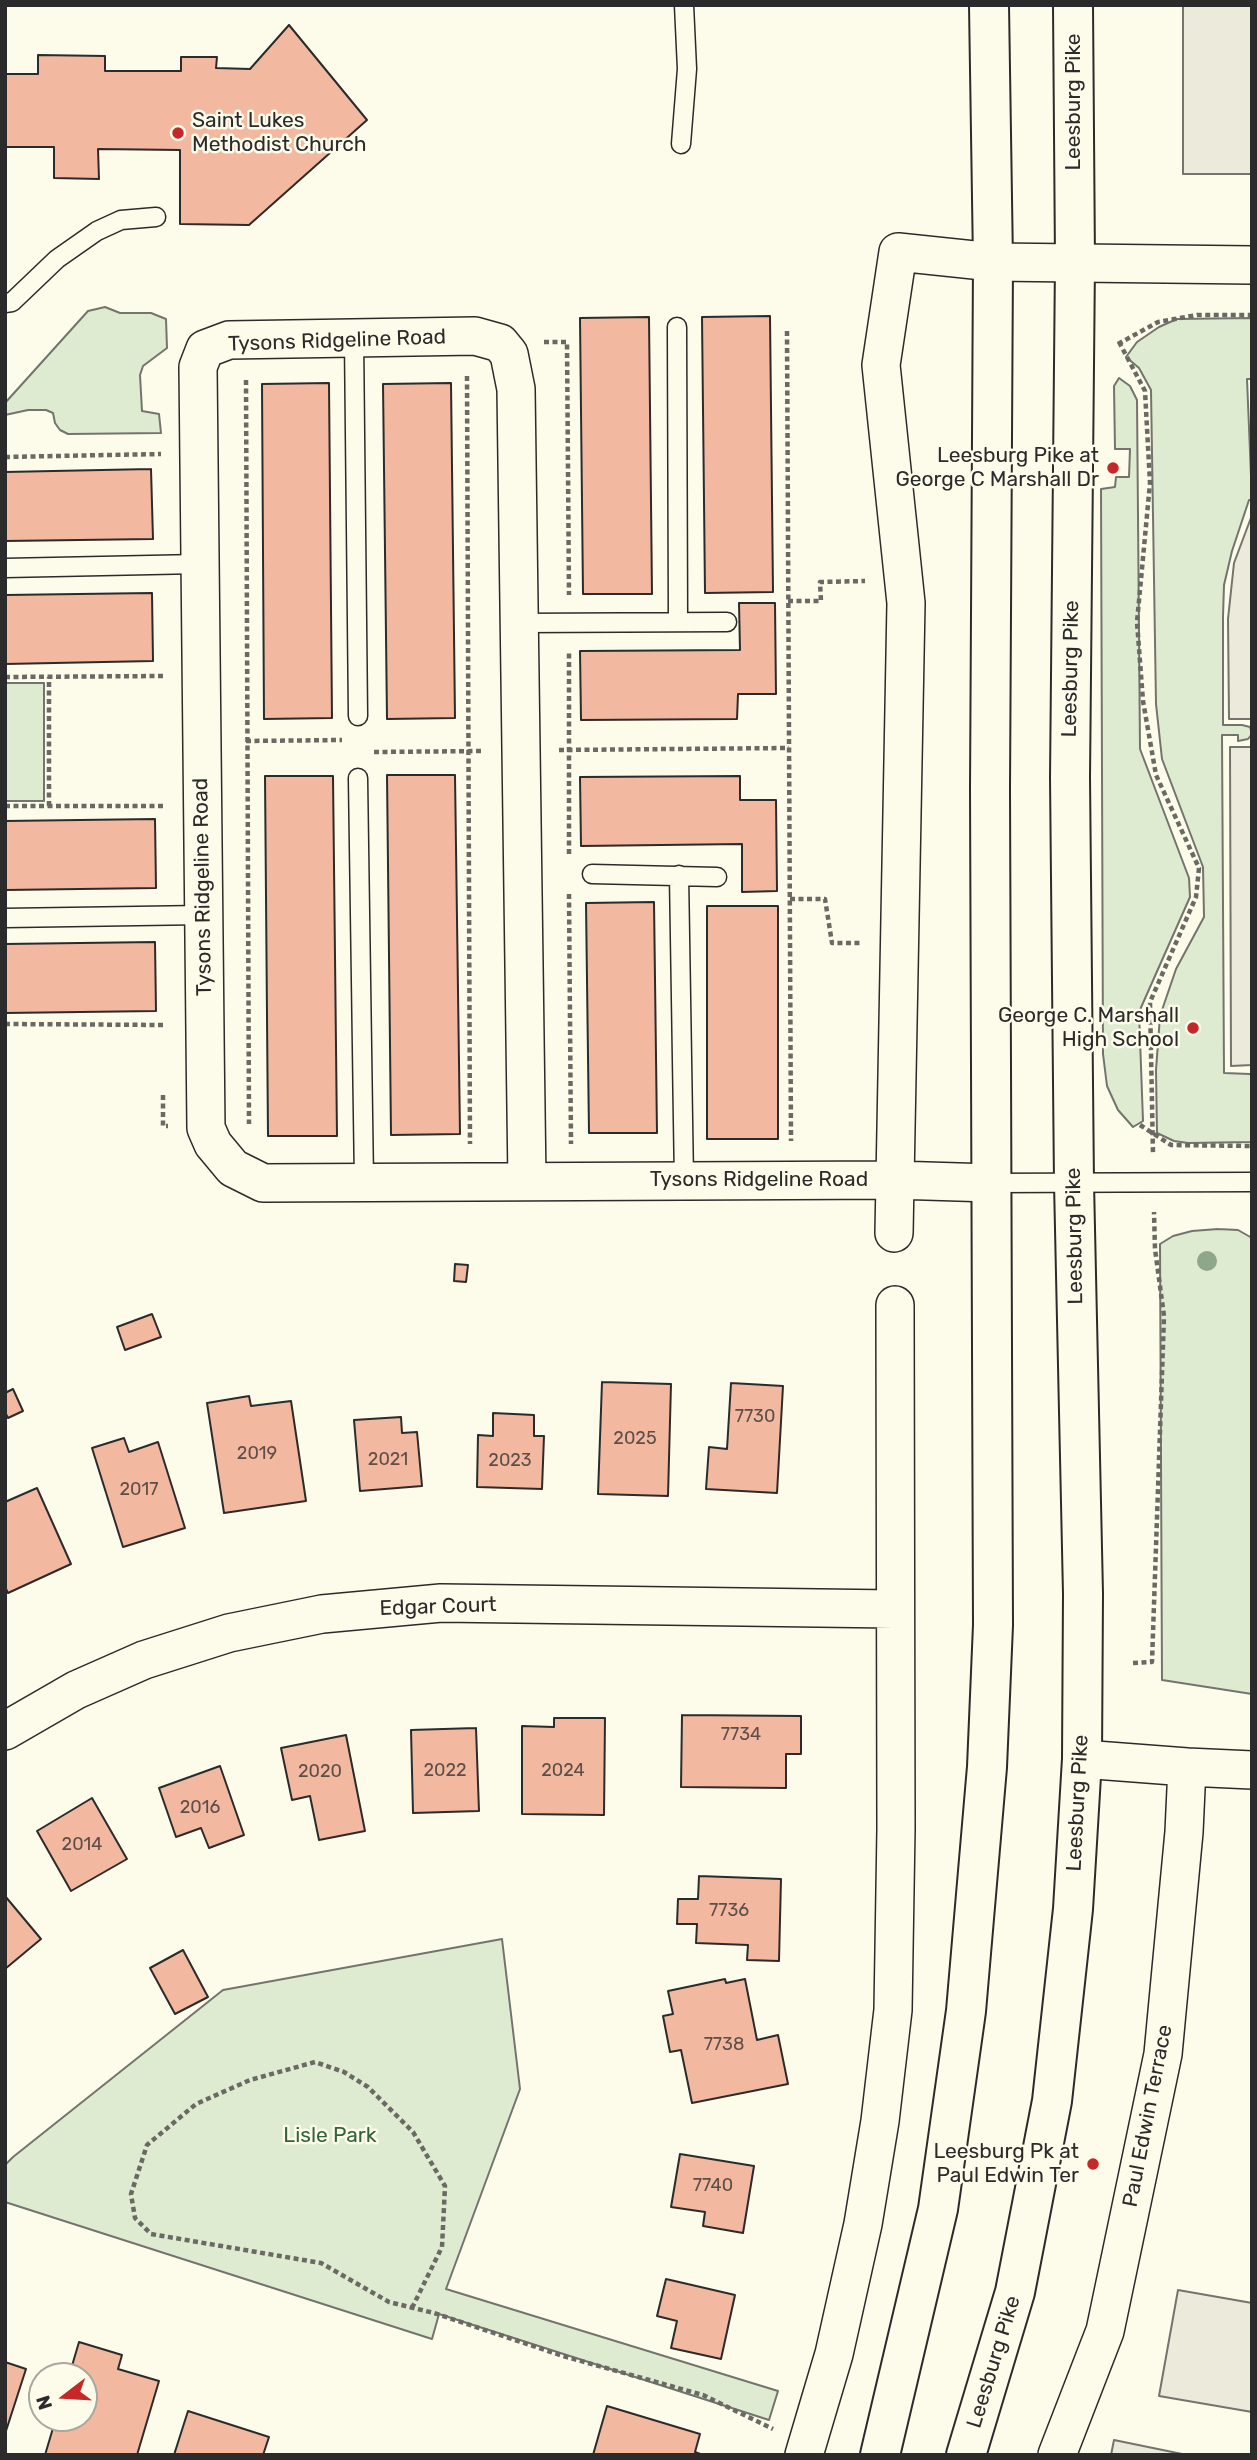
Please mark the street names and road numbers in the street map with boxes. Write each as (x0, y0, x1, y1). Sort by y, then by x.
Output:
street label: Leesburg Pike (1061, 33, 1087, 171)
street label: Tysons Ridgeline Road (227, 325, 447, 357)
street label: Leesburg Pike (1057, 600, 1085, 738)
street label: Tysons Ridgeline Road (188, 778, 218, 996)
street label: Tysons Ridgeline Road (650, 1167, 868, 1193)
street label: Leesburg Pike (1061, 1167, 1089, 1305)
street label: Edgar Court (379, 1592, 497, 1622)
street label: Leesburg Pike (1062, 1734, 1094, 1872)
street label: Paul Edwin Terrace (1118, 2023, 1178, 2209)
street label: Leesburg Pike (962, 2293, 1026, 2431)

